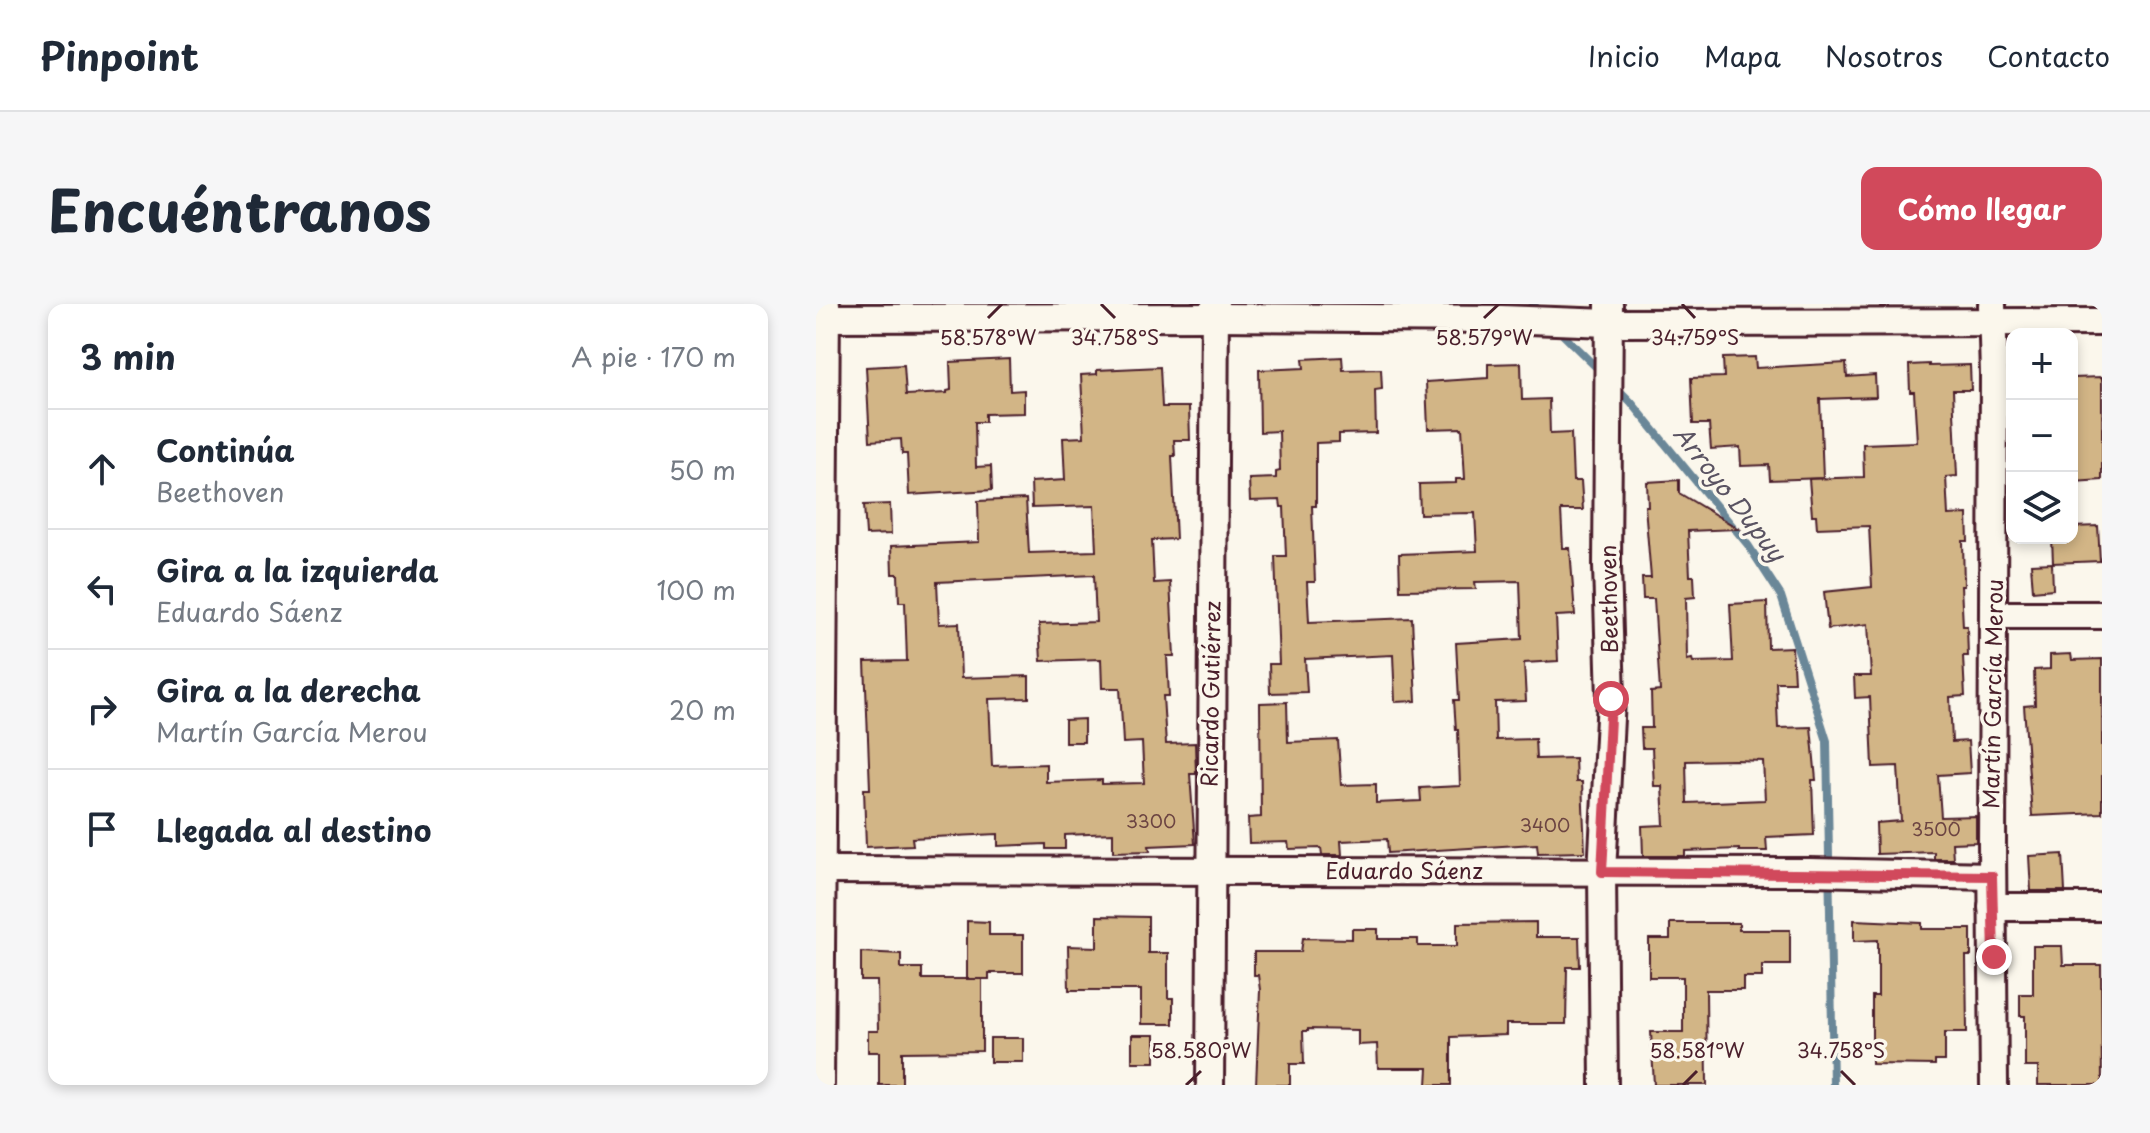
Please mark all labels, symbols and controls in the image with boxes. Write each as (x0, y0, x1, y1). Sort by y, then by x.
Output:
text: Pinpoint (40, 27, 199, 84)
text: Inicio (1588, 34, 1660, 77)
text: Mapa (1704, 34, 1781, 77)
text: Nosotros (1825, 34, 1943, 77)
text: Contacto (1987, 34, 2110, 77)
text: Encuéntranos (48, 166, 432, 251)
button: Cómo llegar (1861, 167, 2102, 250)
text: 58.578°W (940, 322, 1037, 352)
text: 34.758°S (1071, 322, 1159, 352)
text: 58.579°W (1435, 322, 1533, 352)
text: 34.759°S (1651, 322, 1739, 352)
map controls (2006, 328, 2078, 544)
button: + (2006, 328, 2078, 400)
text: 3 min (80, 330, 176, 382)
text: A pie · 170 m (571, 337, 736, 376)
button: − (2006, 400, 2078, 472)
water label: Arroyo Dupuy (1666, 417, 1797, 570)
text: Continúa (156, 427, 295, 472)
icon: ahead (80, 447, 124, 491)
text: 50 m (669, 450, 736, 489)
text: Beethoven (156, 472, 284, 511)
button: layers (2006, 472, 2078, 544)
street label: Beethoven (1590, 544, 1625, 654)
text: Gira a la izquierda (156, 547, 439, 592)
icon: left (80, 567, 124, 611)
text: 100 m (656, 570, 736, 609)
street label: Martín García Merou (1973, 579, 2010, 809)
text: Eduardo Sáenz (156, 592, 342, 631)
street label: Ricardo Gutiérrez (1191, 600, 1228, 787)
text: Gira a la derecha (156, 667, 421, 712)
route start (1593, 681, 1629, 717)
icon: right (80, 687, 124, 731)
text: 20 m (669, 690, 736, 729)
text: Martín García Merou (156, 712, 428, 751)
icon: arrive (80, 807, 124, 851)
text: Llegada al destino (156, 807, 431, 852)
house number: 3300 (1126, 807, 1176, 834)
house number: 3400 (1520, 811, 1570, 838)
house number: 3500 (1911, 815, 1961, 842)
street label: Eduardo Sáenz (1325, 853, 1483, 886)
route end (1976, 939, 2012, 975)
text: 58.580°W (1151, 1035, 1252, 1065)
text: 58.581°W (1649, 1035, 1745, 1065)
text: 34.758°S (1797, 1035, 1885, 1065)

